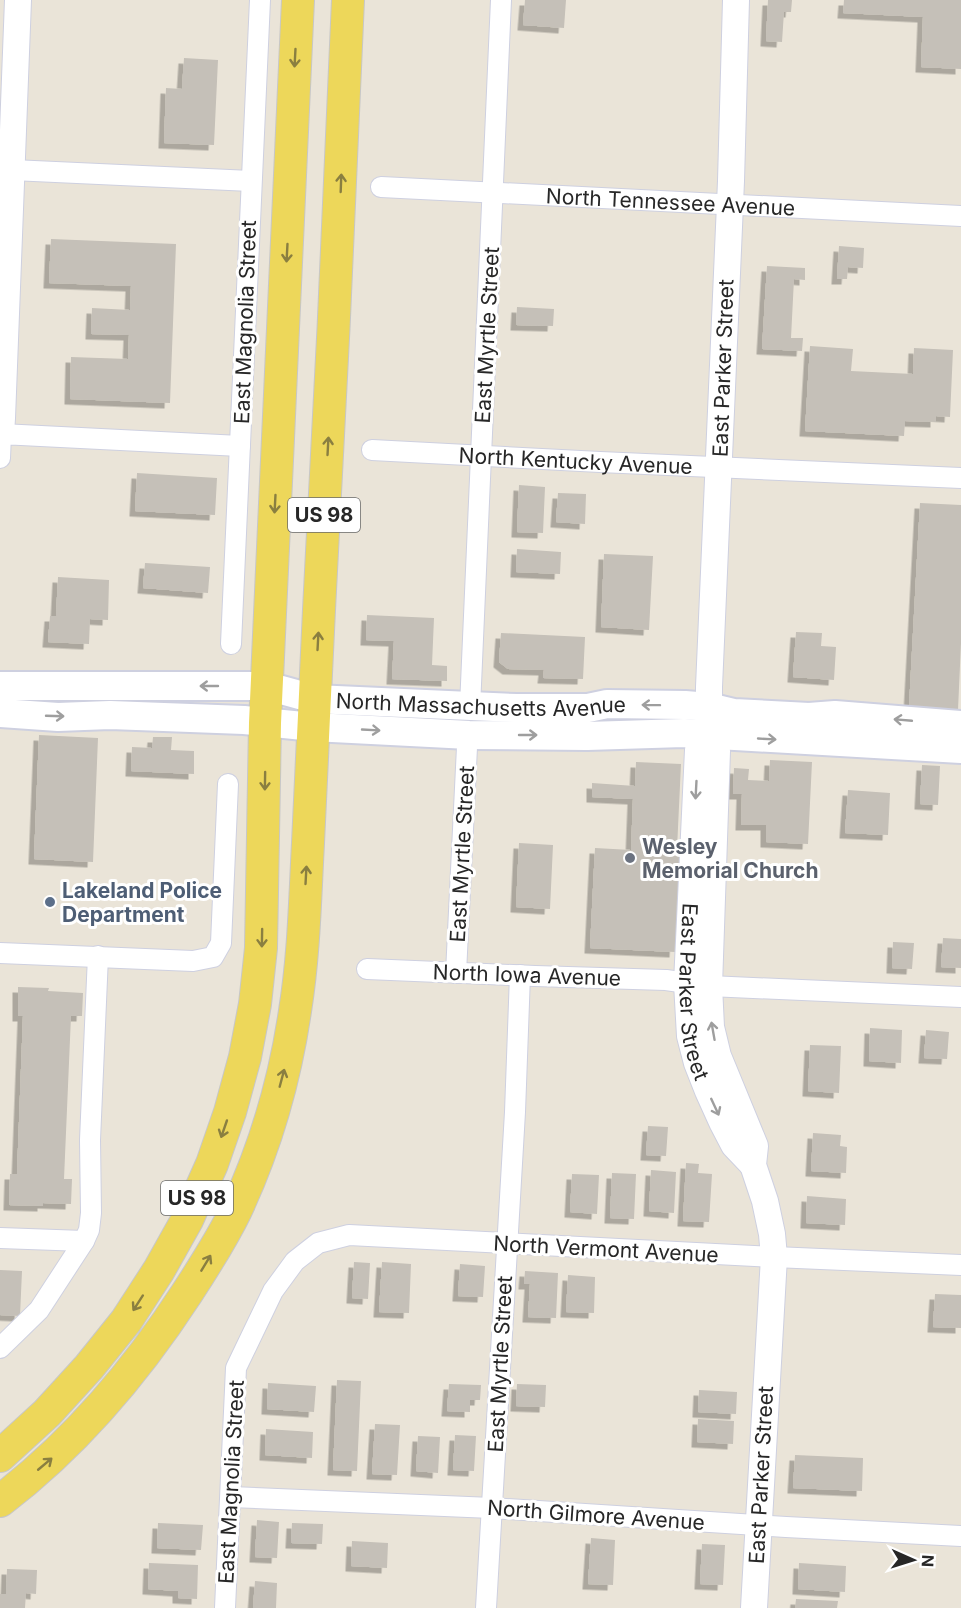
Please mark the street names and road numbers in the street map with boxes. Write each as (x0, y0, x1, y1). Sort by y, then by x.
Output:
street label: North Tennessee Avenue (545, 183, 796, 220)
street label: East Magnolia Street (229, 219, 261, 424)
street label: East Myrtle Street (470, 246, 504, 424)
street label: East Parker Street (707, 278, 739, 457)
street label: North Kentucky Avenue (458, 442, 693, 479)
road number: US 98 (288, 498, 360, 532)
street label: North Massachusetts Avenue (335, 687, 626, 721)
street label: East Myrtle Street (445, 765, 479, 943)
street label: East Parker Street (674, 903, 715, 1084)
street label: North Iowa Avenue (432, 959, 622, 991)
road number: US 98 (161, 1181, 233, 1215)
street label: North Vermont Avenue (493, 1231, 719, 1267)
street label: East Myrtle Street (483, 1275, 517, 1453)
street label: East Magnolia Street (213, 1379, 249, 1585)
street label: East Parker Street (744, 1385, 778, 1565)
street label: North Gilmore Avenue (486, 1495, 706, 1535)

